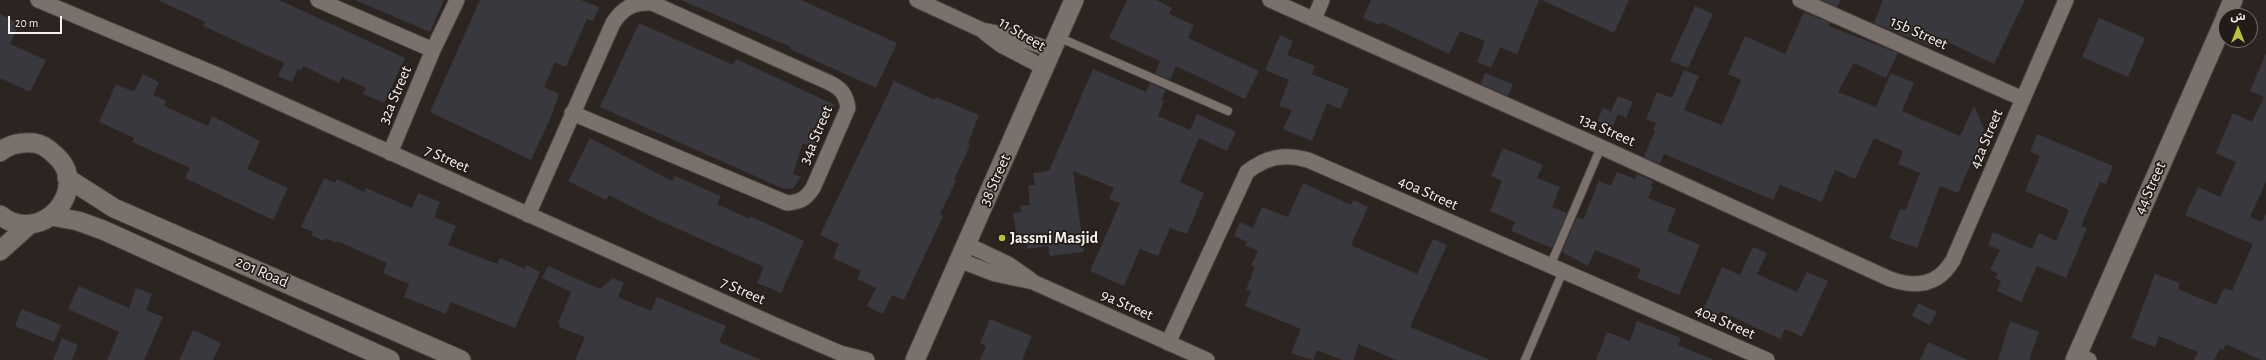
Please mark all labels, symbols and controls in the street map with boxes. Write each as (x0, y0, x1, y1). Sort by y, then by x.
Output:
scale bar (10, 8, 64, 34)
north arrow (2218, 8, 2258, 48)
text: ش (2230, 11, 2246, 22)
street label: 15b Street (1887, 12, 1951, 54)
street label: 11 Street (995, 13, 1049, 55)
text: 20 m (15, 17, 38, 29)
street label: 32a Street (374, 63, 416, 127)
street label: 34a Street (795, 103, 837, 167)
street label: 42a Street (1965, 106, 2007, 172)
street label: 13a Street (1576, 109, 1638, 151)
street label: 7 Street (422, 141, 472, 177)
street label: 38 Street (975, 151, 1015, 209)
street label: 44 Street (2130, 159, 2170, 217)
street label: 40a Street (1395, 171, 1461, 215)
place label: Jassmi Masjid (1010, 228, 1098, 248)
marker: Jassmi Masjid (997, 233, 1007, 243)
street label: 201 Road (233, 252, 291, 292)
street label: 7 Street (718, 273, 768, 309)
street label: 9a Street (1098, 285, 1156, 325)
street label: 40a Street (1692, 300, 1758, 344)

